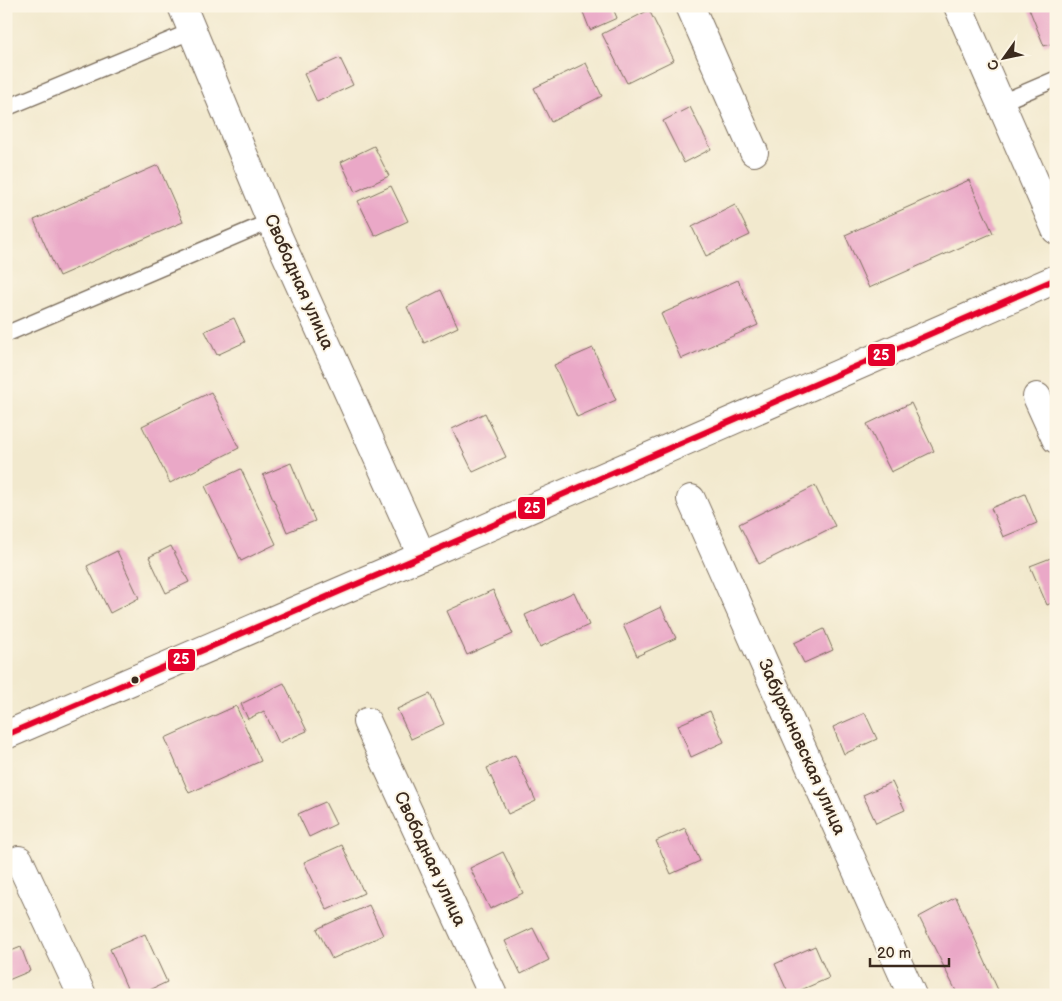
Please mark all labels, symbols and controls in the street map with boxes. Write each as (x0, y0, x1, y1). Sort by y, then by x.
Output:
north arrow (980, 32, 1030, 82)
text: С (984, 56, 1003, 74)
street label: Свободная улица (260, 211, 338, 353)
line badge: 25 (867, 343, 896, 367)
text: 25 (873, 347, 889, 364)
line badge: 25 (517, 496, 546, 520)
text: 25 (524, 500, 540, 517)
line badge: 25 (167, 648, 196, 672)
text: 25 (173, 651, 189, 668)
street label: Забурхановская улица (754, 656, 850, 839)
unlabelled marker (130, 675, 140, 685)
street label: Свободная улица (390, 788, 471, 930)
scale bar (870, 936, 948, 968)
text: 20 m (877, 944, 911, 963)

